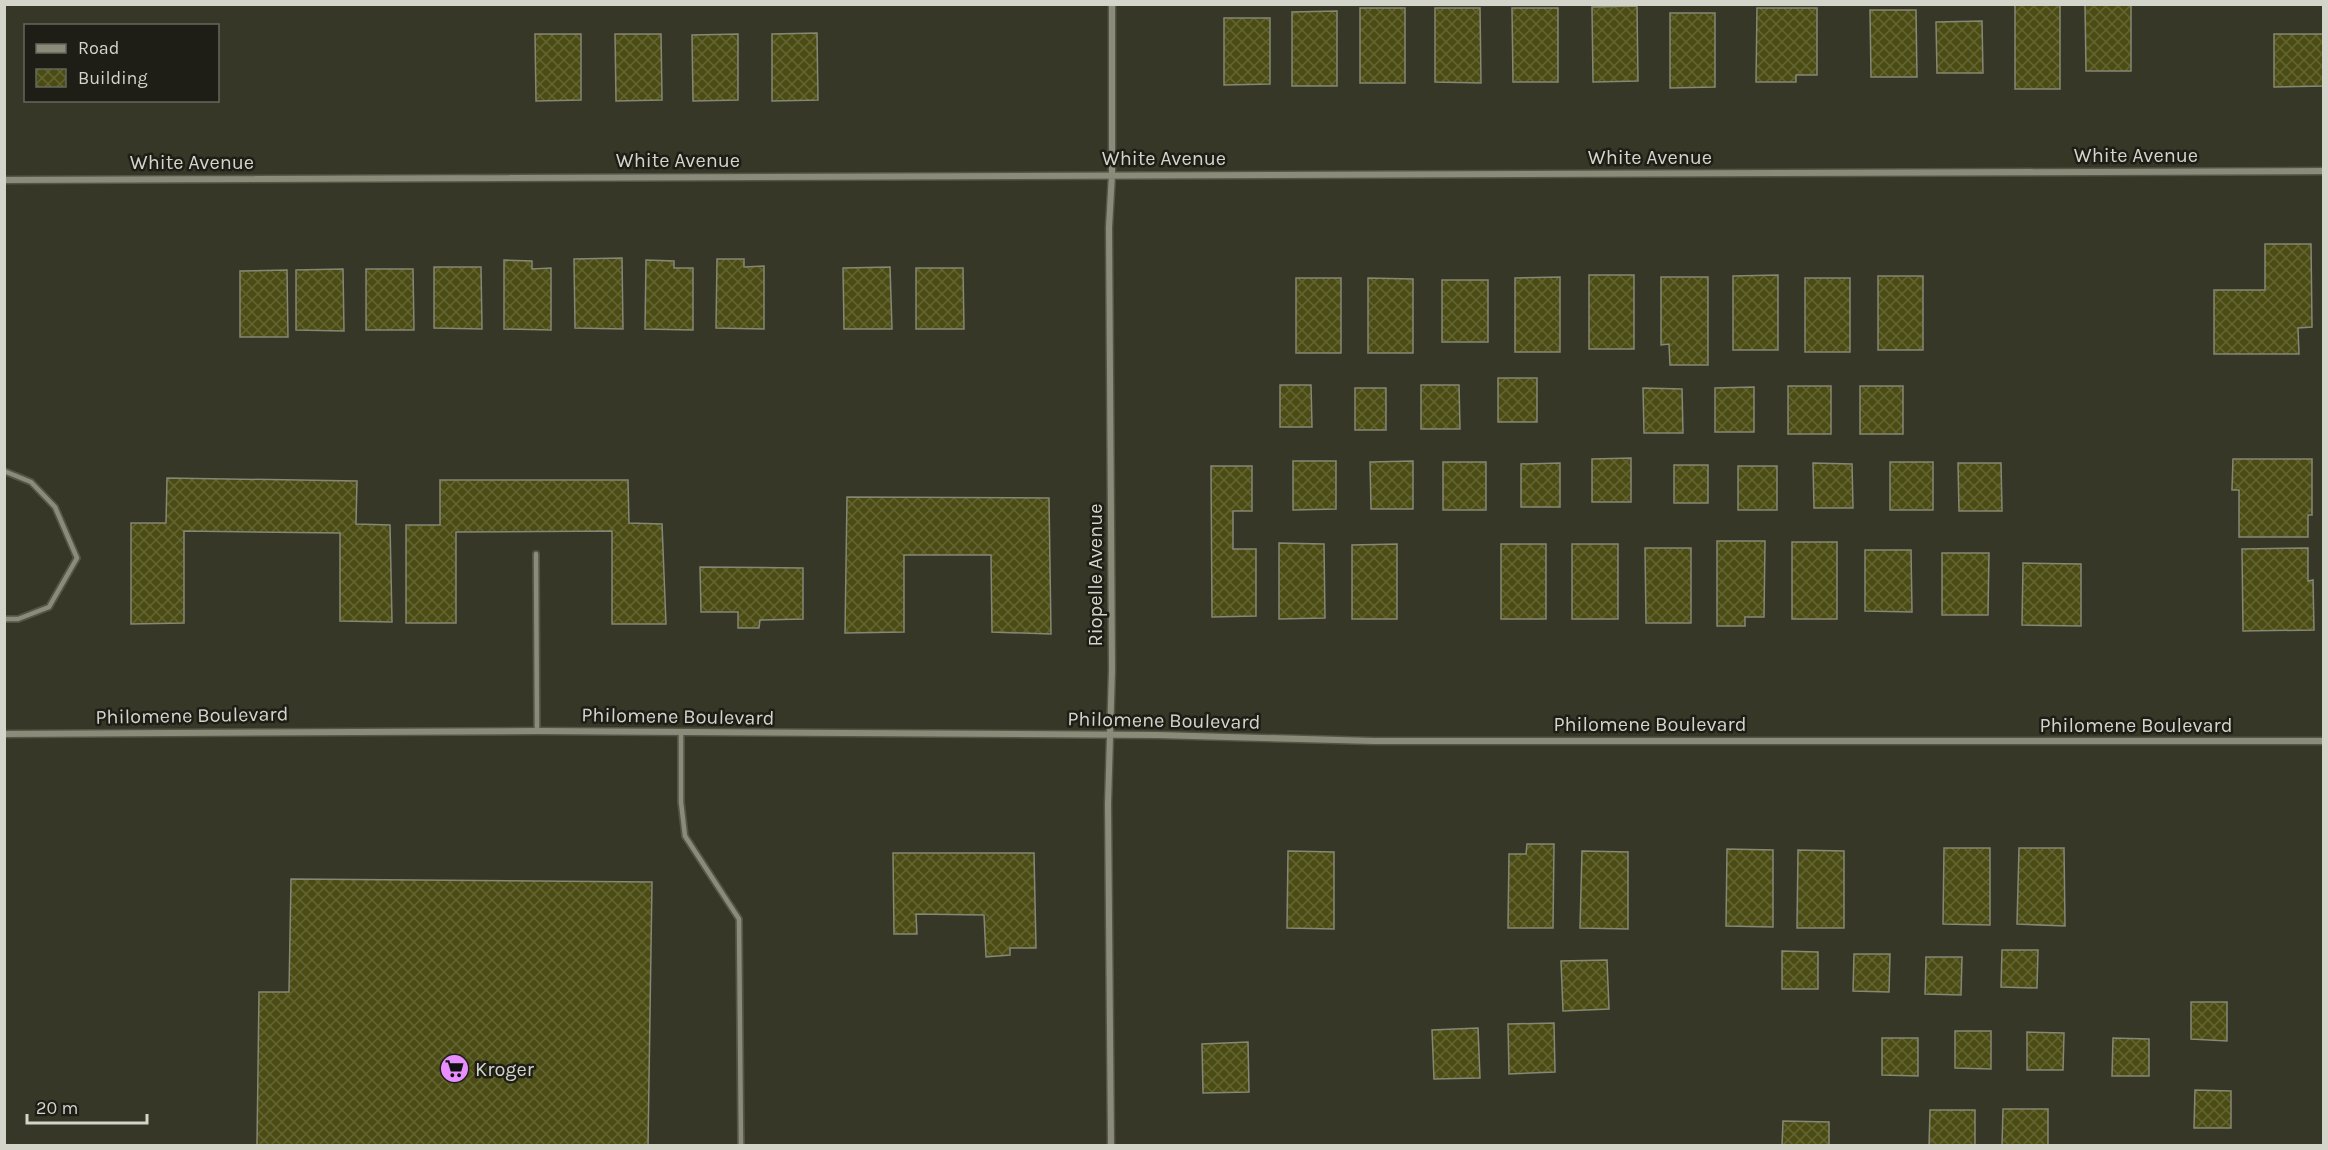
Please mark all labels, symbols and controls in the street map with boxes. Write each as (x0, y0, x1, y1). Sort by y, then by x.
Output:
legend (24, 24, 219, 102)
text: Road (78, 37, 119, 59)
text: Building (78, 67, 148, 89)
street label: White Avenue (2074, 144, 2198, 167)
street label: White Avenue (1588, 146, 1712, 169)
street label: White Avenue (1102, 147, 1226, 170)
street label: White Avenue (616, 149, 740, 172)
street label: White Avenue (130, 151, 254, 174)
street label: Riopelle Avenue (1084, 503, 1107, 647)
street label: Philomene Boulevard (95, 702, 289, 729)
street label: Philomene Boulevard (581, 703, 775, 730)
street label: Philomene Boulevard (1067, 707, 1261, 734)
street label: Philomene Boulevard (1553, 713, 1747, 736)
street label: Philomene Boulevard (2039, 714, 2233, 737)
supermarket icon: Kroger (438, 1053, 470, 1085)
place label: Kroger (475, 1058, 535, 1081)
scale bar (27, 1087, 147, 1125)
text: 20 m (36, 1097, 78, 1119)

